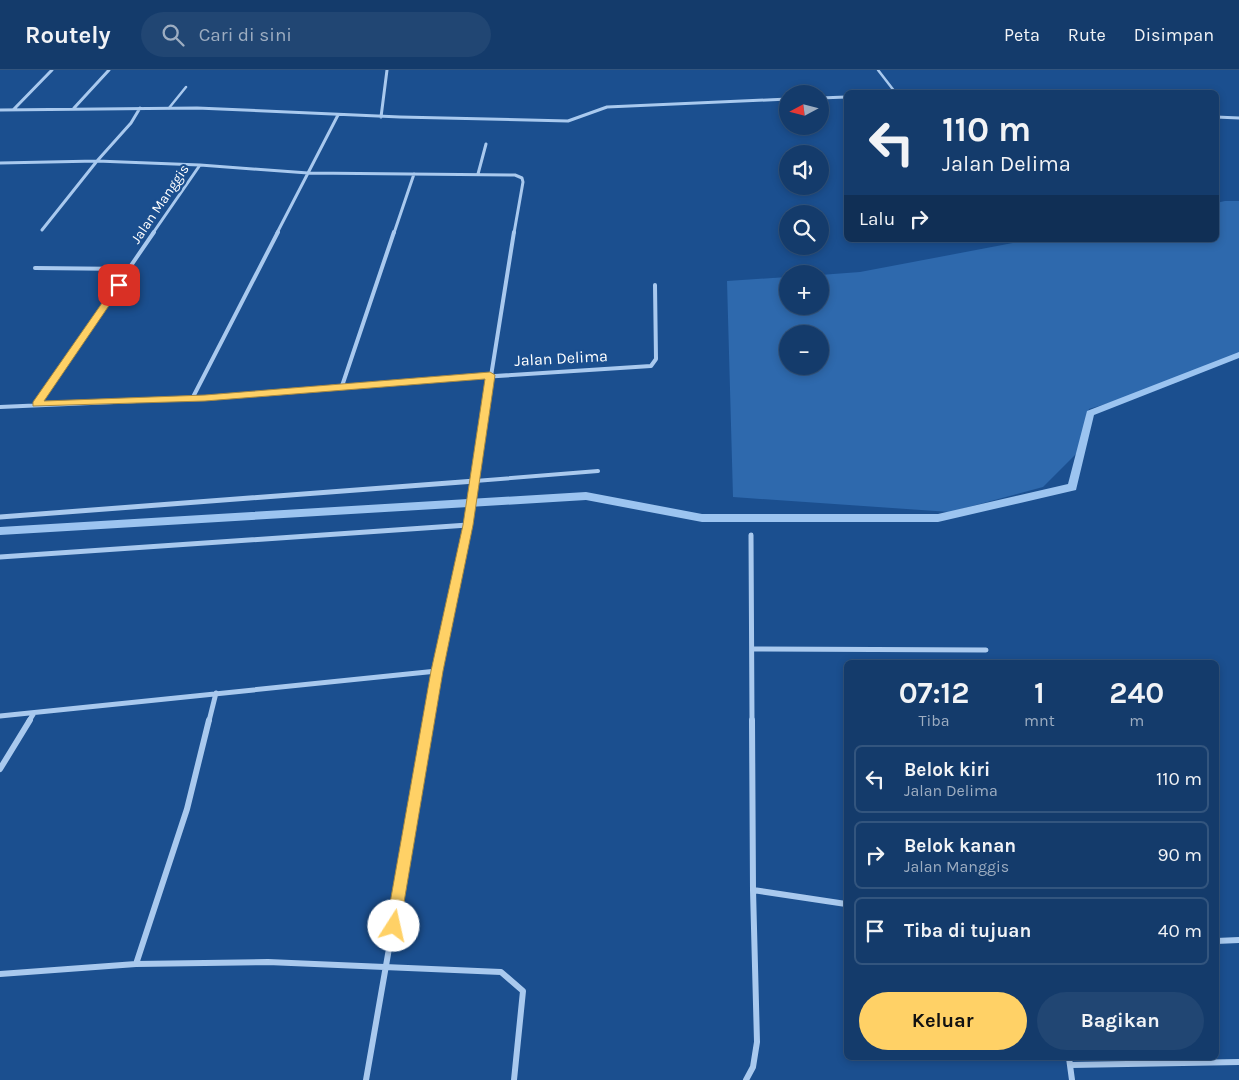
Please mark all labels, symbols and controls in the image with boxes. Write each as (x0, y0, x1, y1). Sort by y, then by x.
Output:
search box (141, 12, 491, 57)
text: Routely (25, 21, 111, 49)
icon: search (159, 21, 187, 49)
text: Cari di sini (199, 24, 292, 46)
text: Peta (1004, 24, 1040, 46)
text: Rute (1068, 24, 1106, 46)
text: Disimpan (1134, 24, 1214, 46)
north arrow (779, 85, 829, 135)
map controls (779, 85, 829, 375)
text: 110 m (942, 109, 1031, 150)
icon: left (859, 110, 924, 175)
button: sound (779, 145, 829, 195)
text: Jalan Delima (942, 151, 1071, 177)
street label: Jalan Manggis (127, 161, 193, 247)
button: search (779, 205, 829, 255)
icon: right (905, 205, 933, 233)
text: Lalu (859, 208, 895, 230)
pin (98, 264, 140, 306)
button: + (779, 265, 829, 315)
icon: arrive (105, 271, 133, 299)
button: − (779, 325, 829, 375)
street label: Jalan Delima (514, 346, 608, 370)
text: 07:12 (899, 675, 969, 711)
text: 1 (1034, 675, 1045, 711)
text: 240 (1109, 675, 1164, 711)
text: Tiba (919, 711, 950, 730)
text: mnt (1024, 711, 1055, 730)
text: m (1129, 711, 1144, 730)
text: Belok kiri (904, 759, 990, 781)
icon: left (861, 765, 889, 793)
text: 110 m (1156, 768, 1202, 790)
text: Jalan Delima (904, 781, 998, 800)
text: Belok kanan (904, 835, 1016, 857)
icon: right (861, 841, 889, 869)
text: 90 m (1157, 844, 1202, 866)
text: Jalan Manggis (904, 857, 1009, 876)
position arrow (367, 899, 419, 951)
icon: arrive (861, 917, 889, 945)
text: Tiba di tujuan (904, 920, 1031, 942)
text: 40 m (1158, 920, 1202, 942)
button: Keluar (859, 992, 1027, 1050)
button: Bagikan (1037, 992, 1204, 1050)

